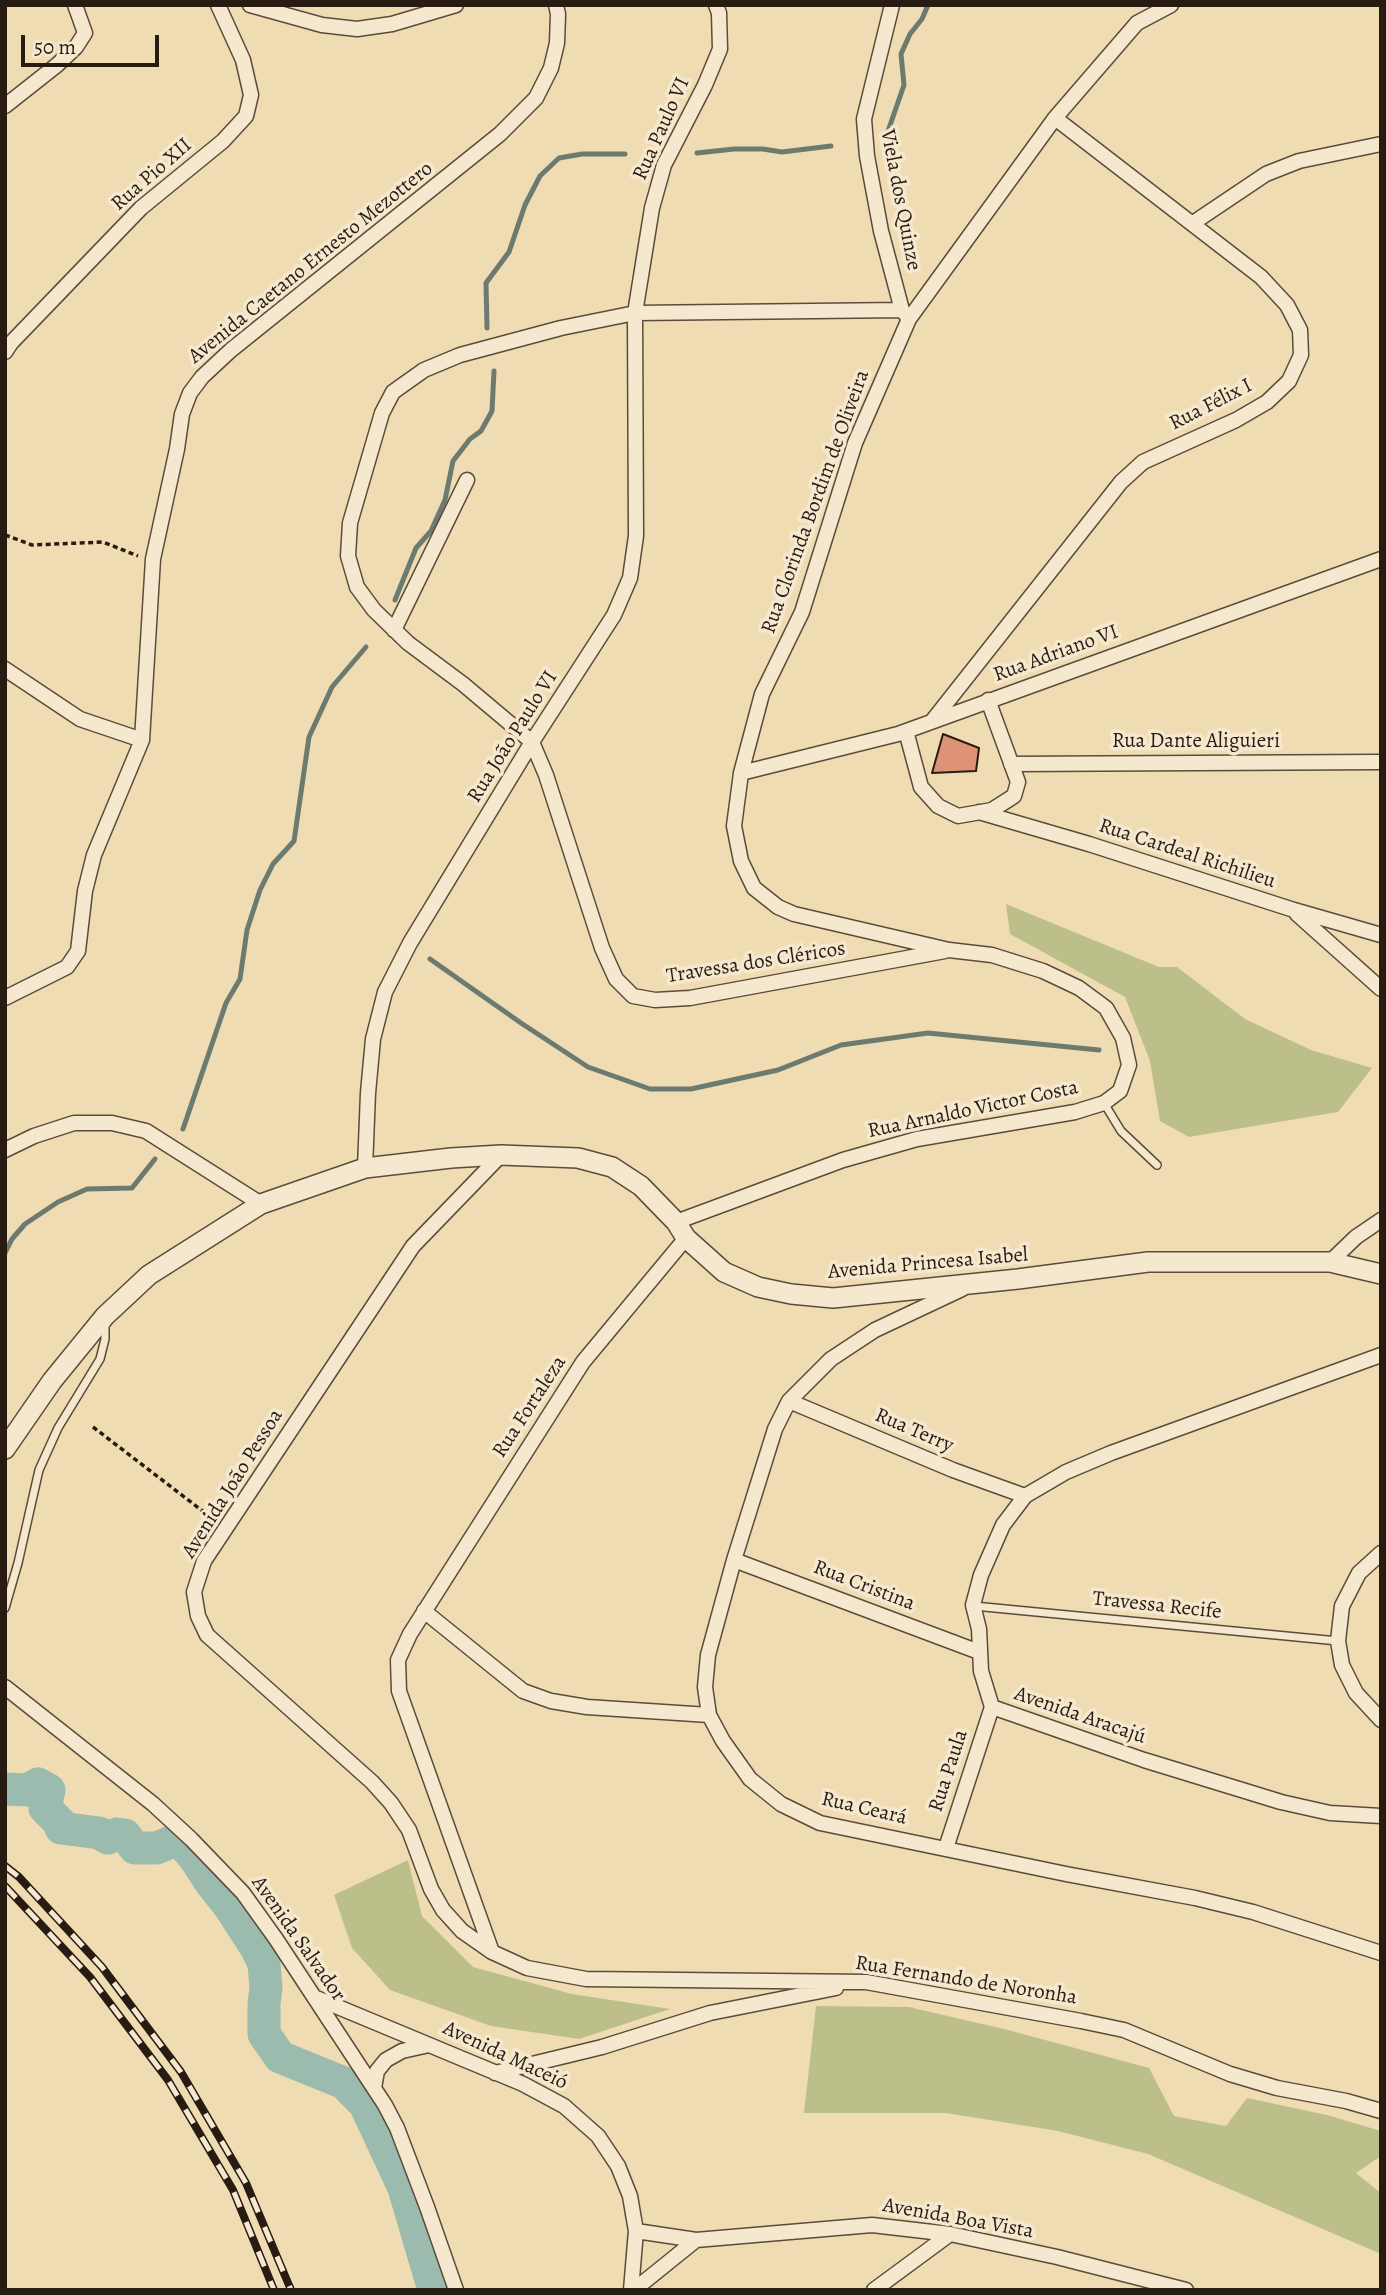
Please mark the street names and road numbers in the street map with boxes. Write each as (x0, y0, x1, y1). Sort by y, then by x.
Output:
street label: Rua Paulo VI (628, 74, 696, 184)
street label: Viela dos Quinze (874, 127, 926, 273)
street label: Rua Pio XII (107, 133, 197, 217)
street label: Avenida Caetano Ernesto Mezottero (184, 157, 438, 369)
street label: Rua Clorinda Bordim de Oliveira (756, 367, 876, 637)
street label: Rua Félix I (1165, 373, 1257, 437)
street label: Rua Adriano VI (990, 620, 1122, 688)
street label: Rua João Paulo VI (462, 666, 564, 808)
street label: Rua Dante Aliguieri (1112, 729, 1280, 755)
street label: Rua Cardeal Richilieu (1095, 814, 1279, 894)
street label: Travessa dos Cléricos (665, 936, 847, 990)
street label: Rua Arnaldo Victor Costa (866, 1075, 1080, 1145)
street label: Avenida Princesa Isabel (827, 1243, 1029, 1285)
street label: Rua Fortaleza (488, 1351, 572, 1463)
street label: Rua Terry (871, 1403, 957, 1459)
street label: Avenida João Pessoa (177, 1405, 289, 1563)
street label: Rua Cristina (810, 1555, 918, 1617)
street label: Travessa Recife (1091, 1587, 1223, 1625)
street label: Avenida Aracajú (1011, 1682, 1149, 1750)
street label: Rua Paula (924, 1727, 974, 1815)
street label: Rua Ceará (819, 1787, 909, 1831)
street label: Avenida Salvador (245, 1872, 351, 2006)
street label: Rua Fernando de Noronha (853, 1951, 1079, 2011)
street label: Avenida Maceió (439, 2016, 571, 2096)
street label: Avenida Boa Vista (881, 2193, 1035, 2245)

